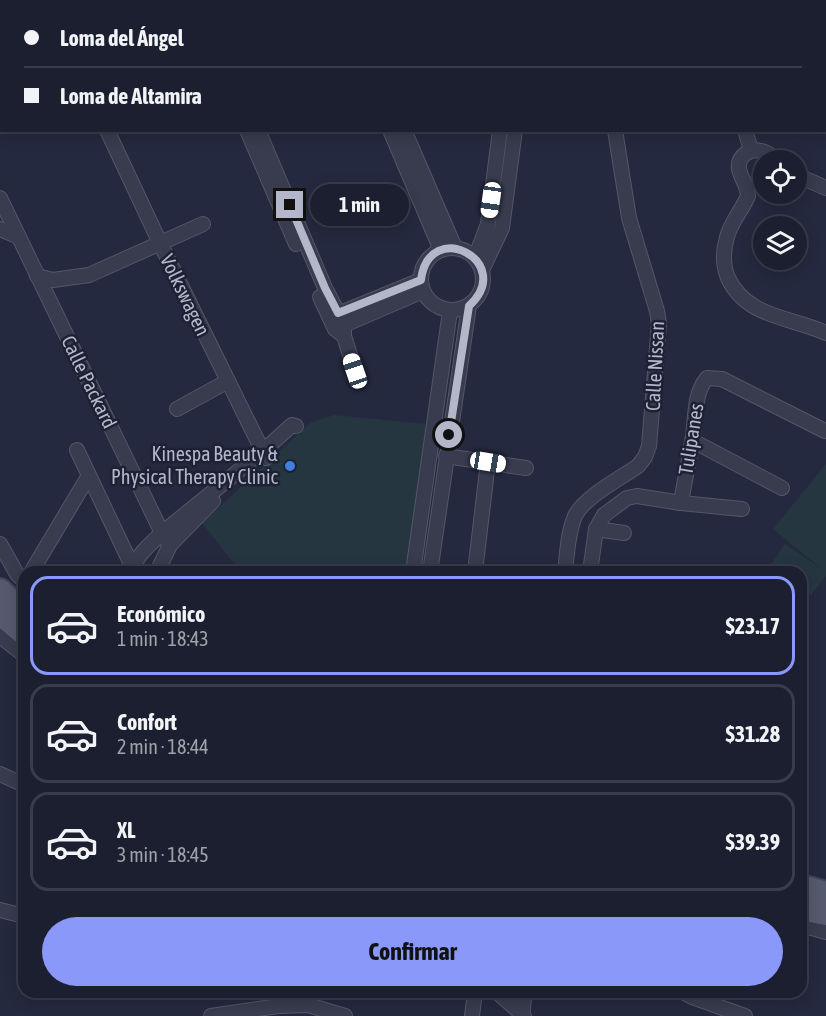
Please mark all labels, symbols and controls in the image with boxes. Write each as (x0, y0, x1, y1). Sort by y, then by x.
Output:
text: Loma del Ángel (60, 25, 184, 51)
text: Loma de Altamira (60, 83, 202, 109)
map controls (753, 150, 807, 270)
button: locate (753, 150, 807, 204)
car (480, 181, 502, 219)
callout: 1 min (311, 184, 410, 226)
route end (276, 191, 303, 218)
text: 1 min (339, 193, 380, 216)
button: layers (753, 216, 807, 270)
street label: Volkswagen (156, 250, 215, 339)
street label: Calle Nissan (641, 320, 668, 412)
street label: Calle Packard (57, 332, 122, 432)
car (341, 351, 369, 391)
street label: Tulipanes (674, 402, 707, 476)
route start (435, 421, 462, 448)
place label: Kinespa Beauty & Physical Therapy Clinic (111, 442, 279, 488)
car (469, 450, 507, 474)
marker: Kinespa Beauty & Physical Therapy Clinic (283, 459, 297, 473)
icon: car (45, 599, 99, 653)
text: Económico (117, 601, 205, 627)
text: $23.17 (725, 613, 780, 639)
text: 1 min · 18:43 (117, 627, 209, 650)
icon: car (45, 707, 99, 761)
text: Confort (117, 709, 177, 735)
text: $31.28 (725, 721, 780, 747)
text: 2 min · 18:44 (117, 735, 209, 758)
icon: car (45, 815, 99, 869)
text: XL (117, 817, 135, 843)
text: $39.39 (725, 829, 780, 855)
text: 3 min · 18:45 (117, 843, 209, 866)
button: Confirmar (42, 917, 783, 986)

